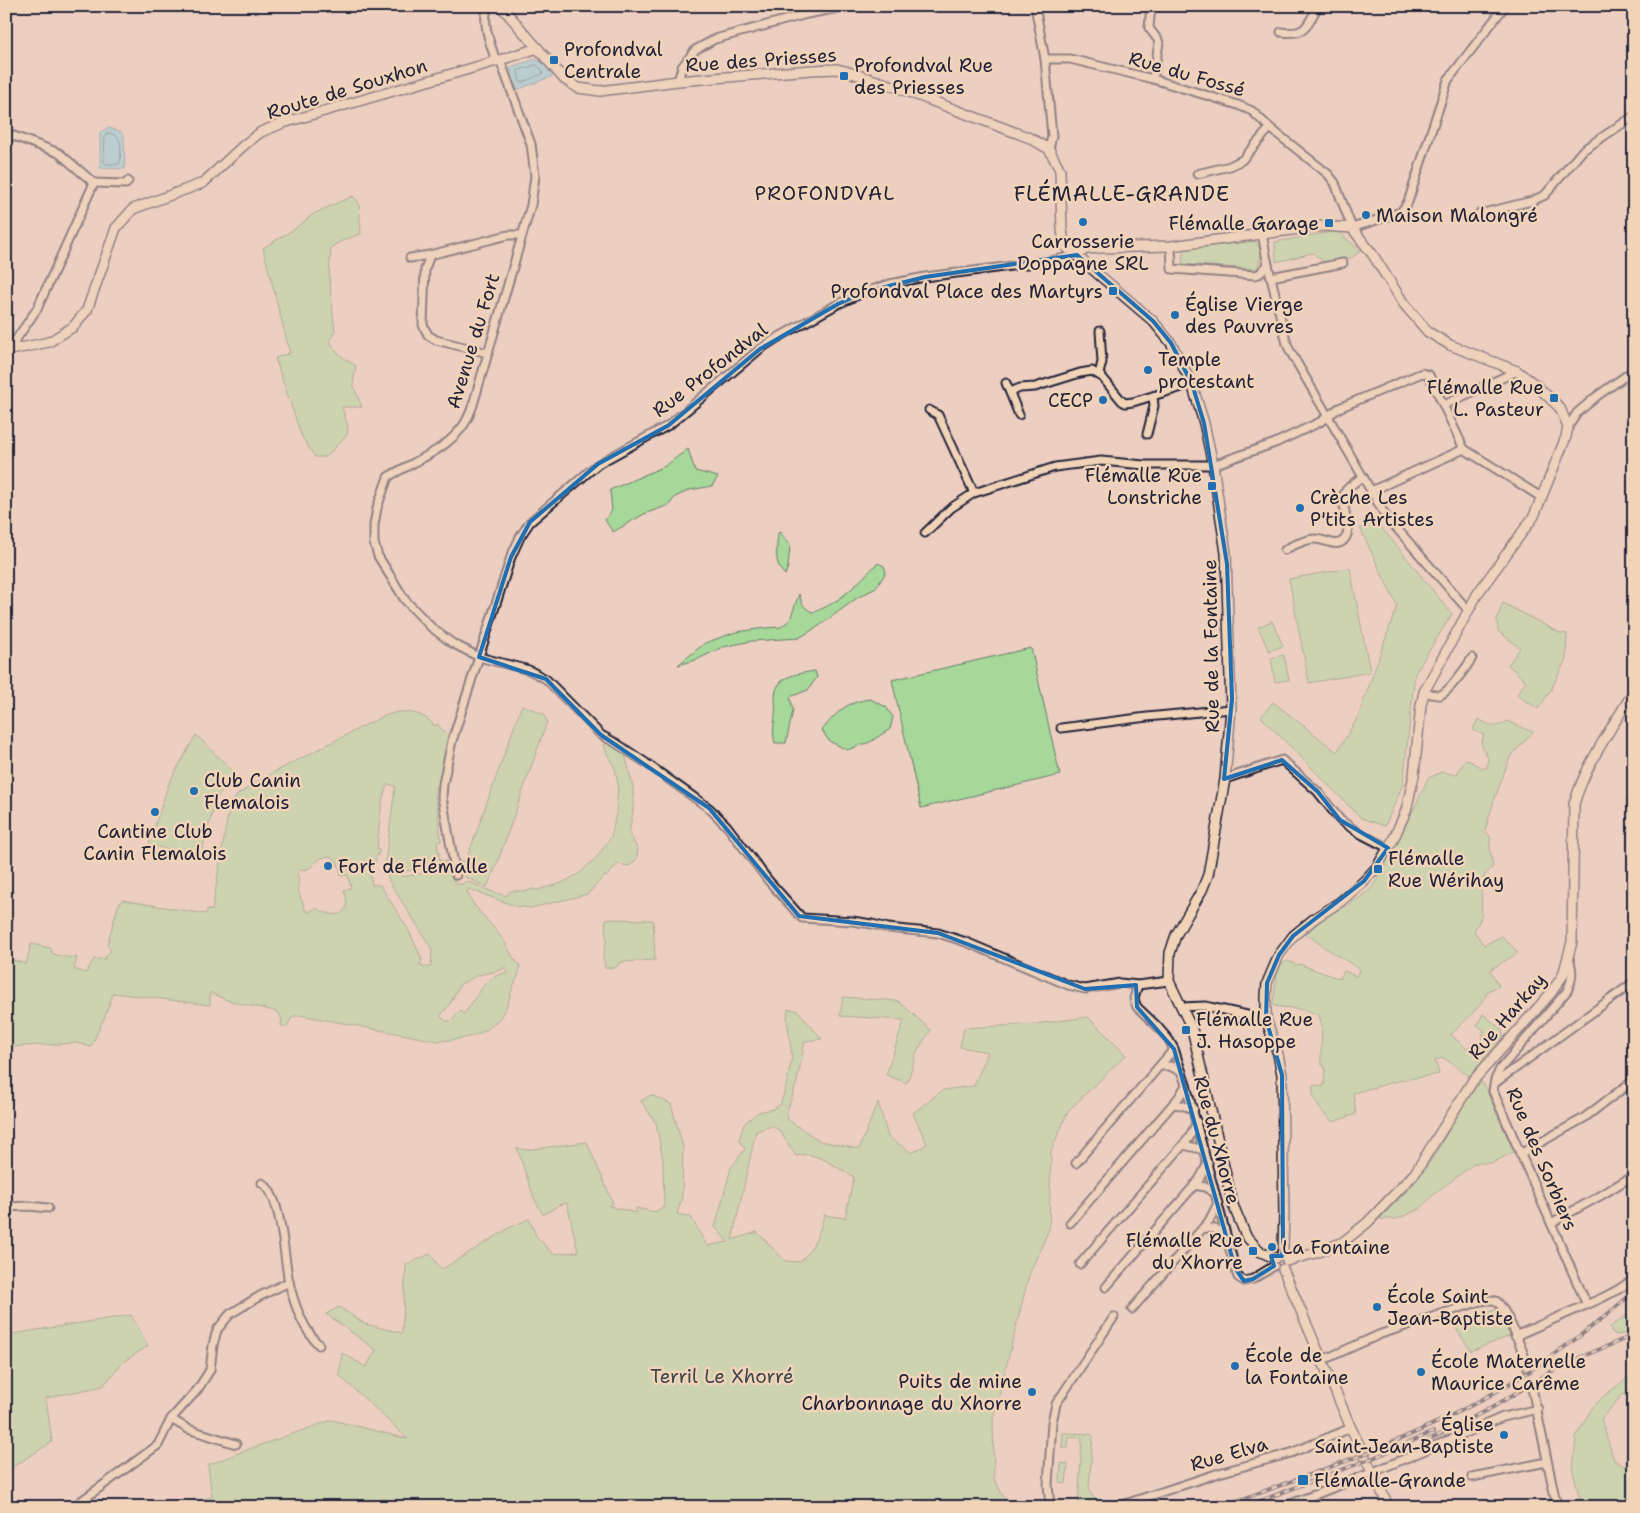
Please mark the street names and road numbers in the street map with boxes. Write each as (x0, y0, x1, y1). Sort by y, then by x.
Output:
street label: Rue des Priesses (685, 42, 837, 78)
street label: Rue du Fossé (1126, 45, 1248, 103)
street label: Route de Souxhon (264, 53, 430, 125)
street label: Avenue du Fort (441, 270, 505, 412)
street label: Rue Profondval (647, 317, 773, 423)
street label: Rue de la Fontaine (1197, 559, 1225, 733)
street label: Rue Harkay (1462, 967, 1552, 1065)
street label: Rue du Xhorre (1188, 1073, 1246, 1207)
street label: Rue des Sorbiers (1501, 1084, 1583, 1234)
street label: Rue Elva (1187, 1431, 1271, 1477)

